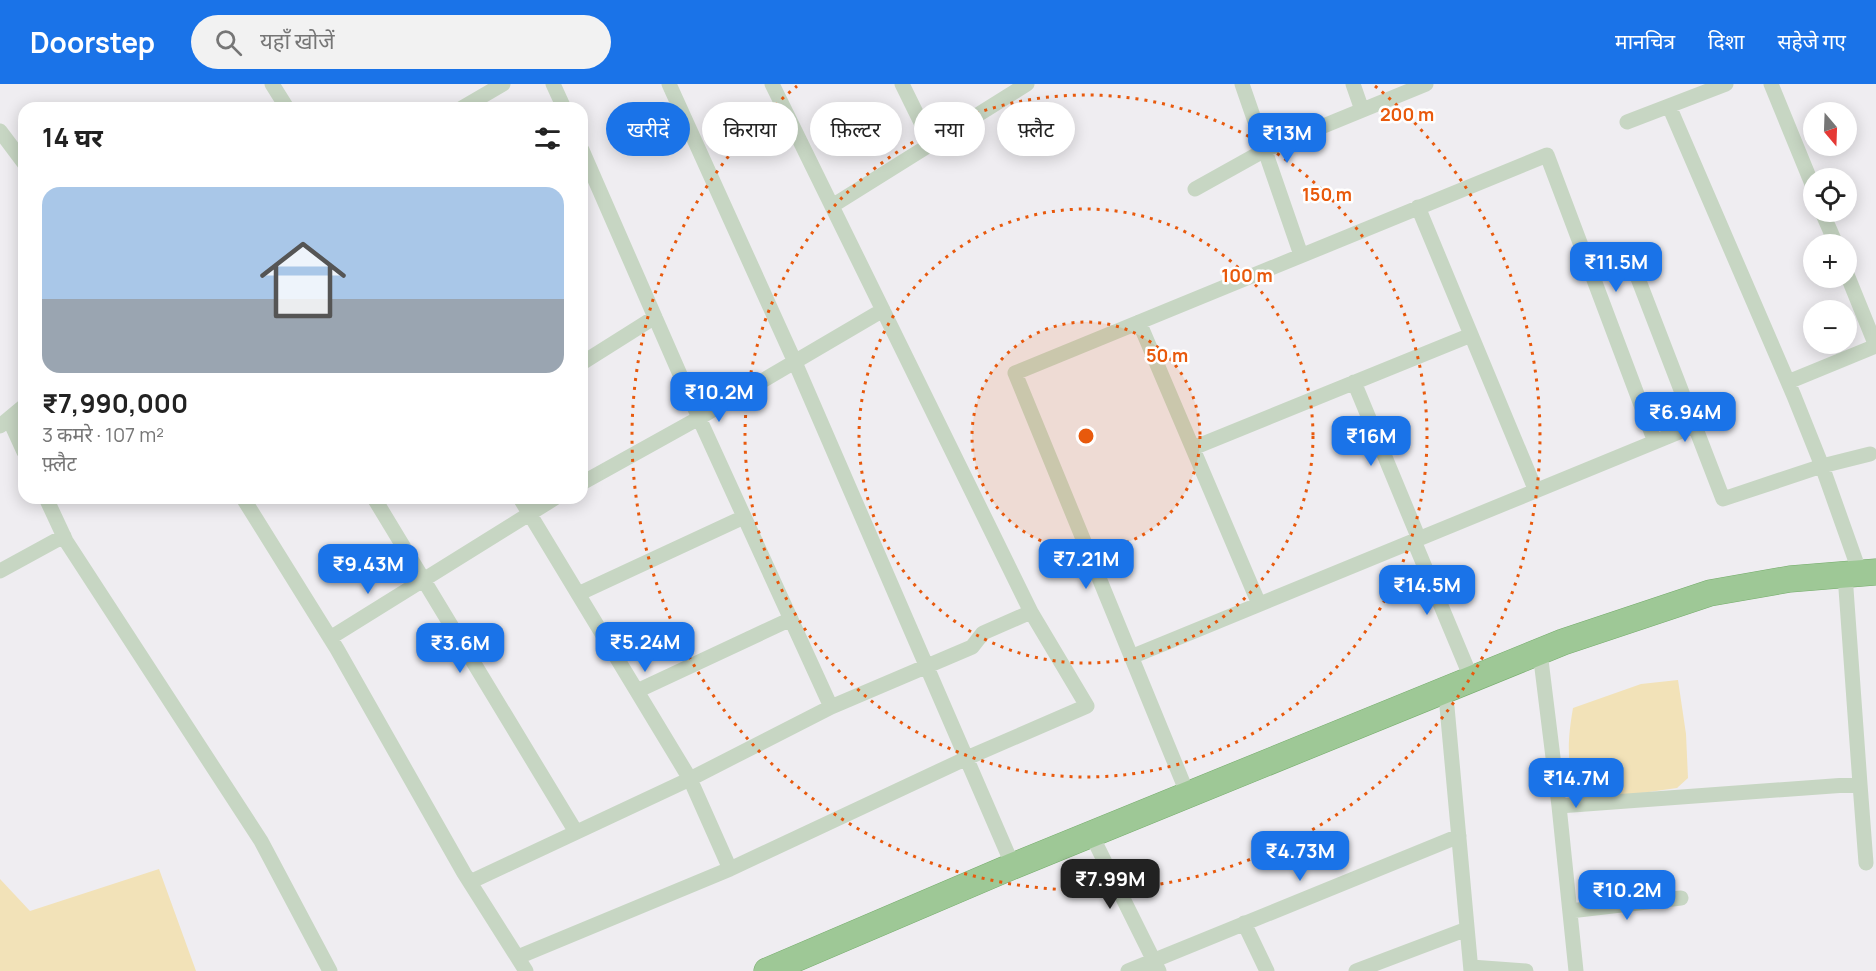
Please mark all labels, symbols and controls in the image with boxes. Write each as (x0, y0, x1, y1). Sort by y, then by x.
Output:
search box (191, 15, 611, 69)
text: Doorstep (30, 23, 155, 61)
icon: search (212, 26, 245, 59)
text: यहाँ खोजें (260, 26, 335, 56)
text: मानचित्र (1615, 27, 1675, 55)
text: दिशा (1708, 27, 1744, 55)
text: सहेजे गए (1777, 27, 1846, 55)
chip: खरीदें (606, 102, 690, 156)
chip: किराया (702, 102, 798, 156)
chip: फ़िल्टर (810, 102, 902, 156)
chip: नया (914, 102, 985, 156)
chip: फ़्लैट (997, 102, 1075, 156)
text: 200 m (1380, 102, 1434, 126)
north arrow (1803, 102, 1857, 156)
map controls (1803, 102, 1857, 354)
pin: ₹13M (1251, 113, 1323, 164)
text: 14 घर (42, 119, 103, 155)
text: ₹13M (1262, 119, 1312, 146)
icon: filters (531, 122, 564, 155)
button: locate (1803, 168, 1857, 222)
text: 150 m (1302, 182, 1352, 206)
icon: home (249, 226, 357, 334)
button: + (1803, 234, 1857, 288)
pin: ₹11.5M (1567, 242, 1665, 293)
text: ₹11.5M (1584, 248, 1648, 275)
text: 100 m (1221, 263, 1273, 287)
button: − (1803, 300, 1857, 354)
text: 50 m (1146, 343, 1188, 367)
pin: ₹10.2M (670, 372, 768, 423)
text: ₹10.2M (684, 378, 754, 405)
text: ₹7,990,000 (42, 385, 188, 421)
pin: ₹6.94M (1636, 392, 1734, 443)
text: ₹6.94M (1649, 398, 1721, 425)
pin: ₹16M (1335, 416, 1407, 467)
text: 3 कमरे · 107 m² (42, 421, 164, 448)
text: ₹16M (1346, 422, 1396, 449)
centre of rings (1076, 426, 1096, 446)
text: फ़्लैट (42, 450, 77, 477)
pin: ₹7.21M (1037, 539, 1135, 590)
pin: ₹9.43M (319, 544, 417, 595)
text: ₹7.21M (1053, 545, 1119, 572)
text: ₹9.43M (332, 550, 404, 577)
pin: ₹14.5M (1378, 565, 1476, 616)
text: ₹14.5M (1393, 571, 1461, 598)
pin: ₹5.24M (596, 622, 694, 673)
pin: ₹3.6M (418, 623, 502, 674)
text: ₹5.24M (610, 628, 680, 655)
text: ₹3.6M (430, 629, 490, 656)
pin: ₹14.7M (1527, 758, 1625, 809)
text: ₹14.7M (1543, 764, 1609, 791)
pin: ₹4.73M (1251, 831, 1349, 882)
text: ₹4.73M (1265, 837, 1335, 864)
pin: ₹7.99M (1061, 859, 1159, 910)
text: ₹7.99M (1075, 865, 1145, 892)
pin: ₹10.2M (1578, 870, 1676, 921)
text: ₹10.2M (1592, 876, 1662, 903)

